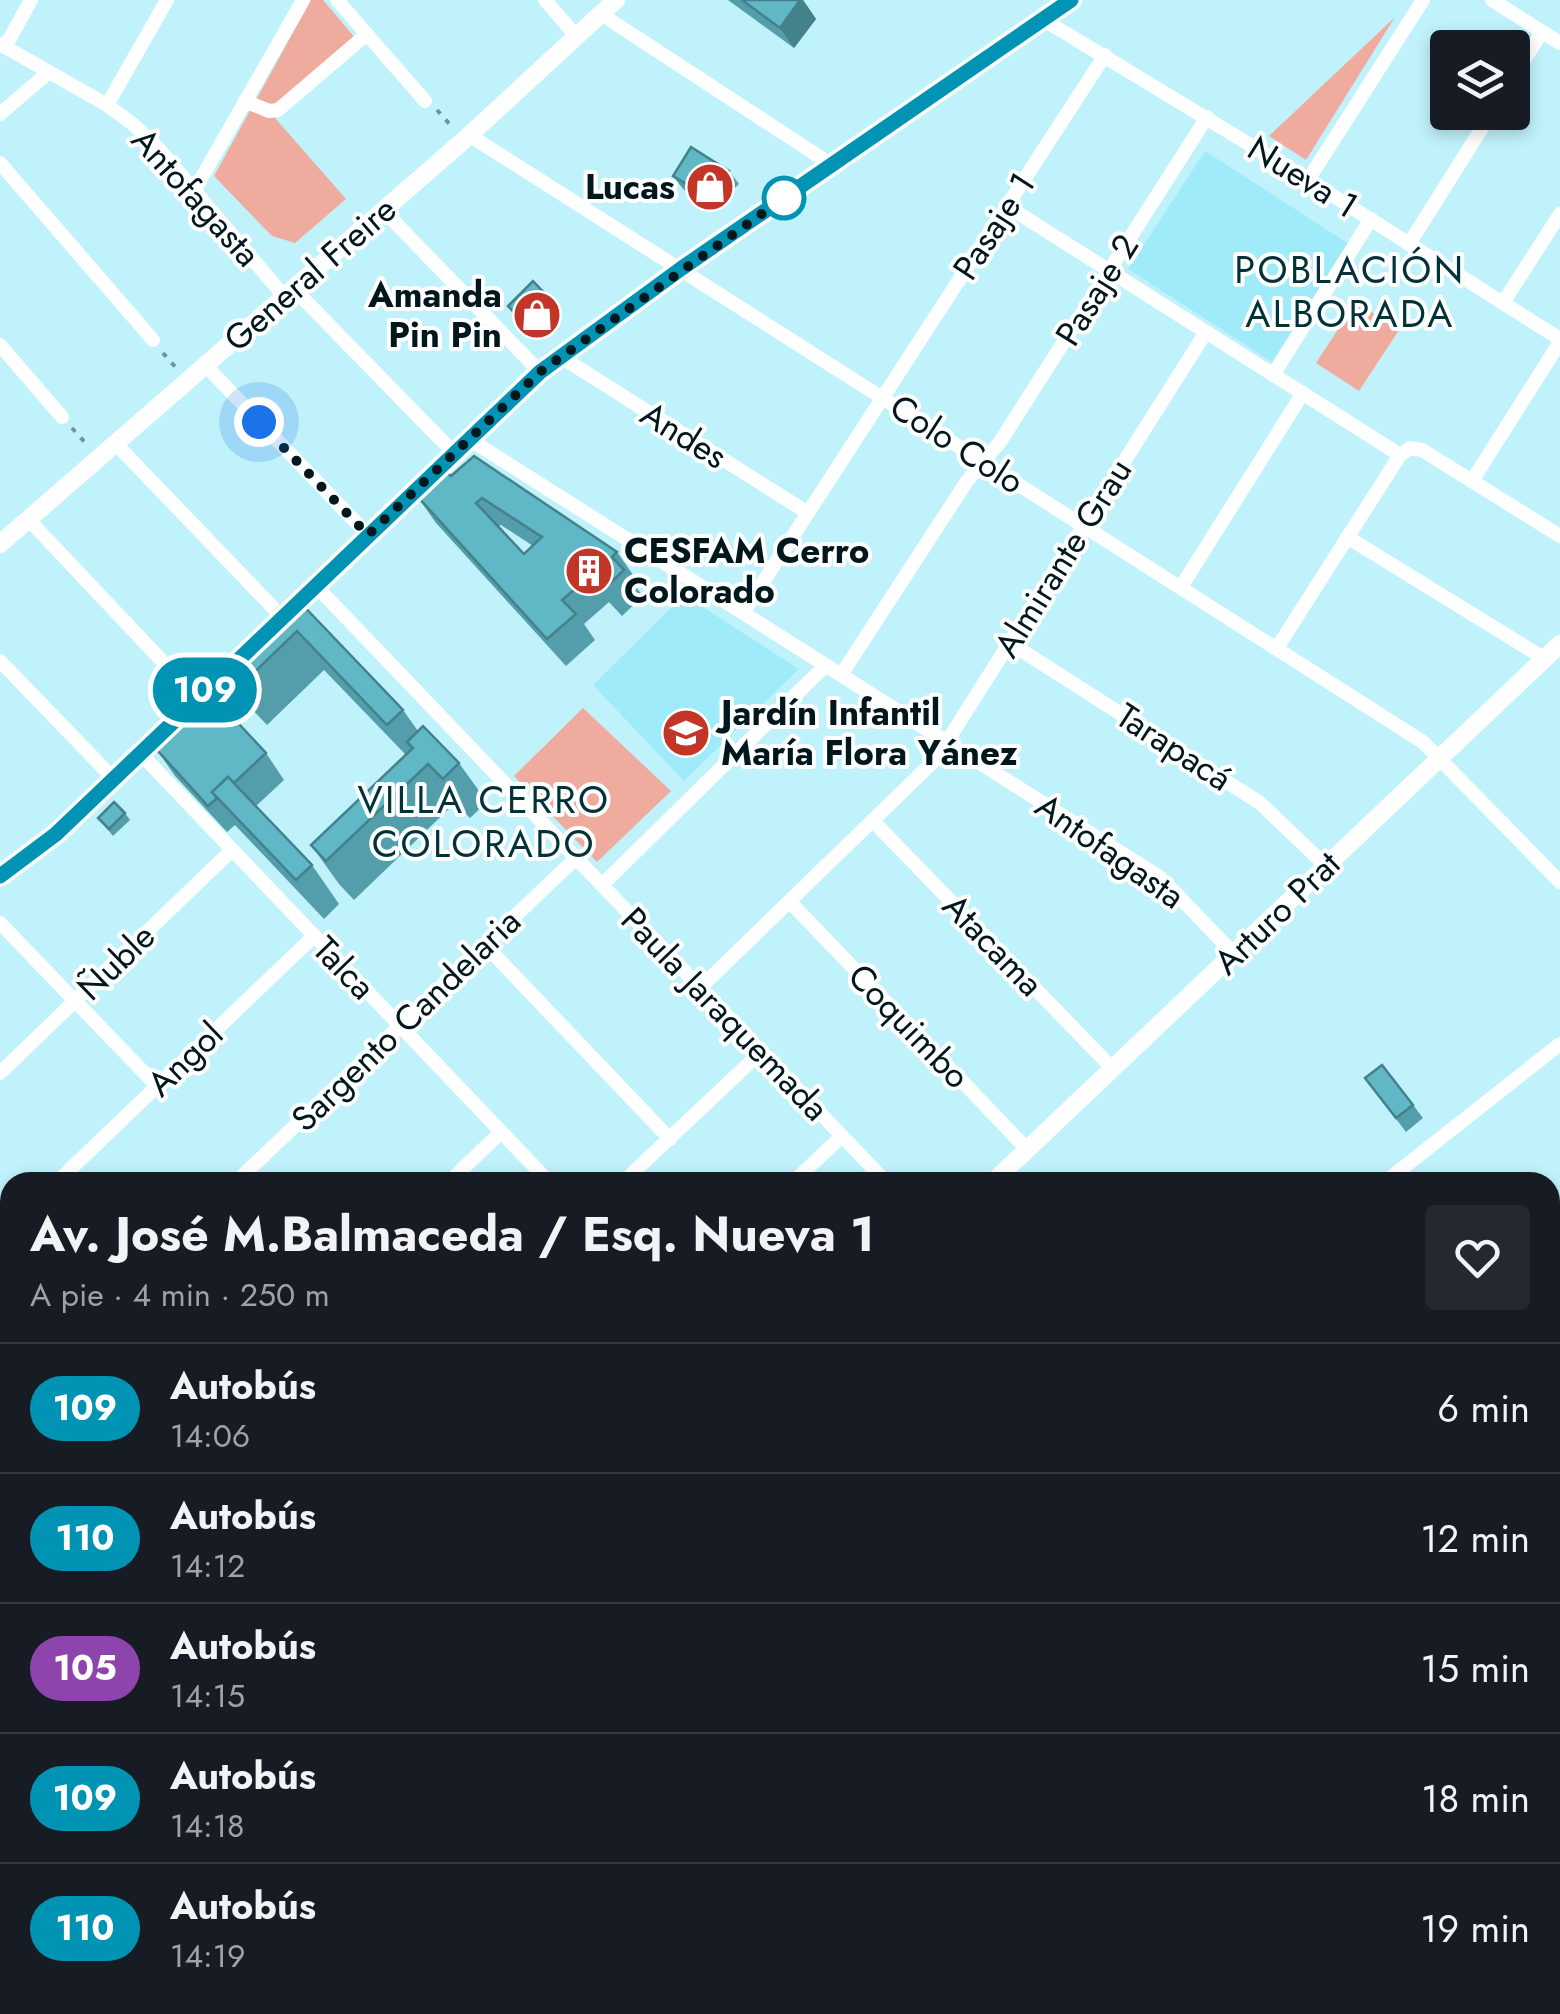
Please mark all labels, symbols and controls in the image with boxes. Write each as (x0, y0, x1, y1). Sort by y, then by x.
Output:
map controls (1430, 30, 1530, 130)
button: layers (1430, 30, 1530, 130)
street label: Antofagasta (120, 116, 272, 278)
street label: Nueva 1 (1238, 124, 1368, 230)
shop icon: Lucas (684, 161, 736, 213)
place label: Lucas (585, 162, 675, 212)
street label: Pasaje 1 (941, 163, 1047, 289)
unlabelled marker (763, 177, 805, 219)
street label: General Freire (213, 185, 407, 363)
street label: Pasaje 2 (1043, 225, 1151, 355)
district label: POBLACIÓN ALBORADA (1234, 242, 1466, 341)
place label: Amanda Pin Pin (367, 270, 502, 360)
shop icon: Amanda Pin Pin (511, 289, 563, 341)
street label: Colo Colo (880, 382, 1034, 506)
street label: Andes (631, 389, 737, 481)
your location (234, 397, 284, 447)
street label: Almirante Grau (982, 449, 1144, 667)
place label: CESFAM Cerro Colorado (624, 526, 869, 616)
building icon: CESFAM Cerro Colorado (563, 545, 615, 597)
line badge: 109 (148, 658, 262, 722)
text: 109 (173, 665, 237, 715)
place label: Jardín Infantil María Flora Yánez (715, 688, 1018, 778)
street label: Tarapacá (1106, 691, 1242, 803)
school or university icon: Jardín Infantil María Flora Yánez (660, 707, 712, 759)
district label: VILLA CERRO COLORADO (357, 772, 611, 871)
street label: Antofagasta (1025, 781, 1195, 921)
street label: Arturo Prat (1203, 839, 1352, 986)
street label: Atacama (931, 882, 1055, 1008)
street label: Paula Jaraquemada (610, 896, 840, 1132)
street label: Sargento Candelaria (280, 897, 532, 1143)
street label: Ñuble (66, 912, 166, 1012)
street label: Talca (301, 925, 387, 1011)
street label: Coquimbo (837, 952, 981, 1100)
street label: Angol (136, 1010, 234, 1108)
text: Av. José M.Balmaceda / Esq. Nueva 1 (30, 1200, 875, 1269)
button: heart (1425, 1205, 1530, 1310)
text: A pie · 4 min · 250 m (30, 1272, 330, 1318)
text: Autobús (170, 1358, 316, 1413)
text: 6 min (1437, 1381, 1530, 1436)
text: 109 (53, 1383, 117, 1433)
text: 14:06 (170, 1413, 250, 1459)
text: Autobús (170, 1488, 316, 1543)
text: 12 min (1420, 1511, 1530, 1566)
text: 110 (56, 1513, 114, 1563)
text: 14:12 (170, 1543, 245, 1589)
text: Autobús (170, 1618, 316, 1673)
text: 15 min (1421, 1641, 1530, 1696)
text: 105 (53, 1643, 117, 1693)
text: 14:15 (170, 1673, 245, 1719)
text: Autobús (170, 1748, 316, 1803)
text: 18 min (1421, 1771, 1530, 1826)
text: 109 (53, 1773, 117, 1823)
text: 14:18 (170, 1803, 245, 1849)
text: Autobús (170, 1878, 316, 1933)
text: 19 min (1420, 1901, 1530, 1956)
text: 110 (56, 1903, 114, 1953)
text: 14:19 (170, 1933, 246, 1979)

